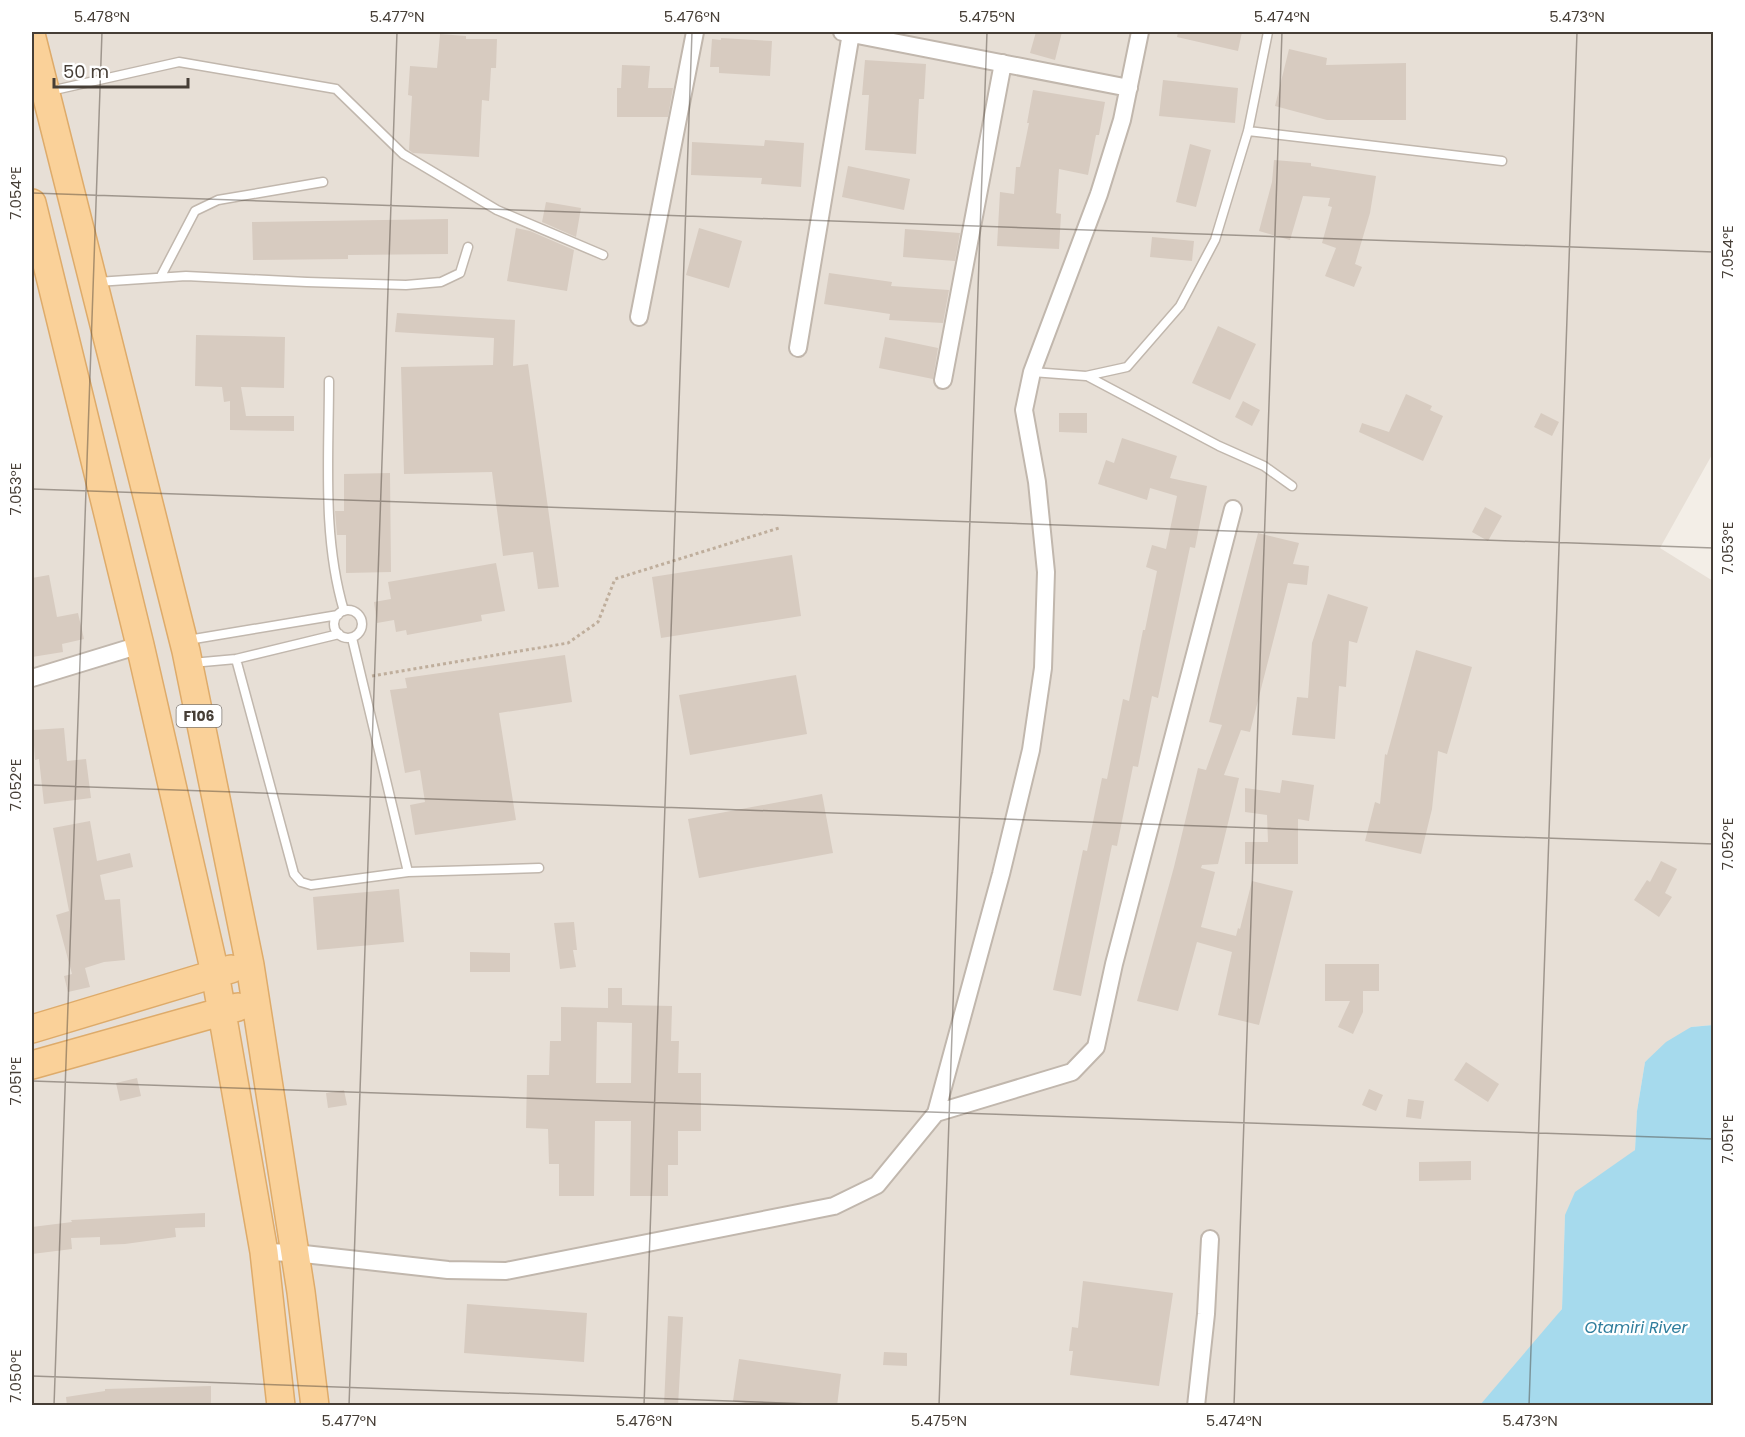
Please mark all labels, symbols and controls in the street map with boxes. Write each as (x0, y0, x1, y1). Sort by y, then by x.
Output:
text: 5.478°N (74, 6, 130, 27)
text: 5.477°N (369, 6, 425, 27)
text: 5.476°N (664, 6, 720, 27)
text: 5.475°N (959, 6, 1015, 27)
text: 5.474°N (1254, 6, 1310, 27)
text: 5.473°N (1549, 6, 1605, 27)
scale bar (54, 51, 188, 89)
text: 50 m (63, 59, 109, 84)
text: 7.054°E (5, 166, 26, 220)
text: 7.054°E (1717, 225, 1738, 279)
text: 7.053°E (5, 463, 26, 515)
text: 7.053°E (1717, 522, 1738, 574)
road number: F106 (176, 705, 222, 727)
text: 7.052°E (5, 759, 26, 811)
text: 7.052°E (1717, 818, 1738, 870)
text: 7.051°E (5, 1057, 26, 1105)
text: 7.051°E (1717, 1115, 1738, 1163)
water label: Otamiri River (1585, 1316, 1688, 1339)
text: 7.050°E (5, 1349, 26, 1403)
text: 5.477°N (321, 1410, 377, 1431)
text: 5.476°N (616, 1410, 672, 1431)
text: 5.475°N (911, 1410, 967, 1431)
text: 5.474°N (1206, 1410, 1262, 1431)
text: 5.473°N (1502, 1410, 1558, 1431)

